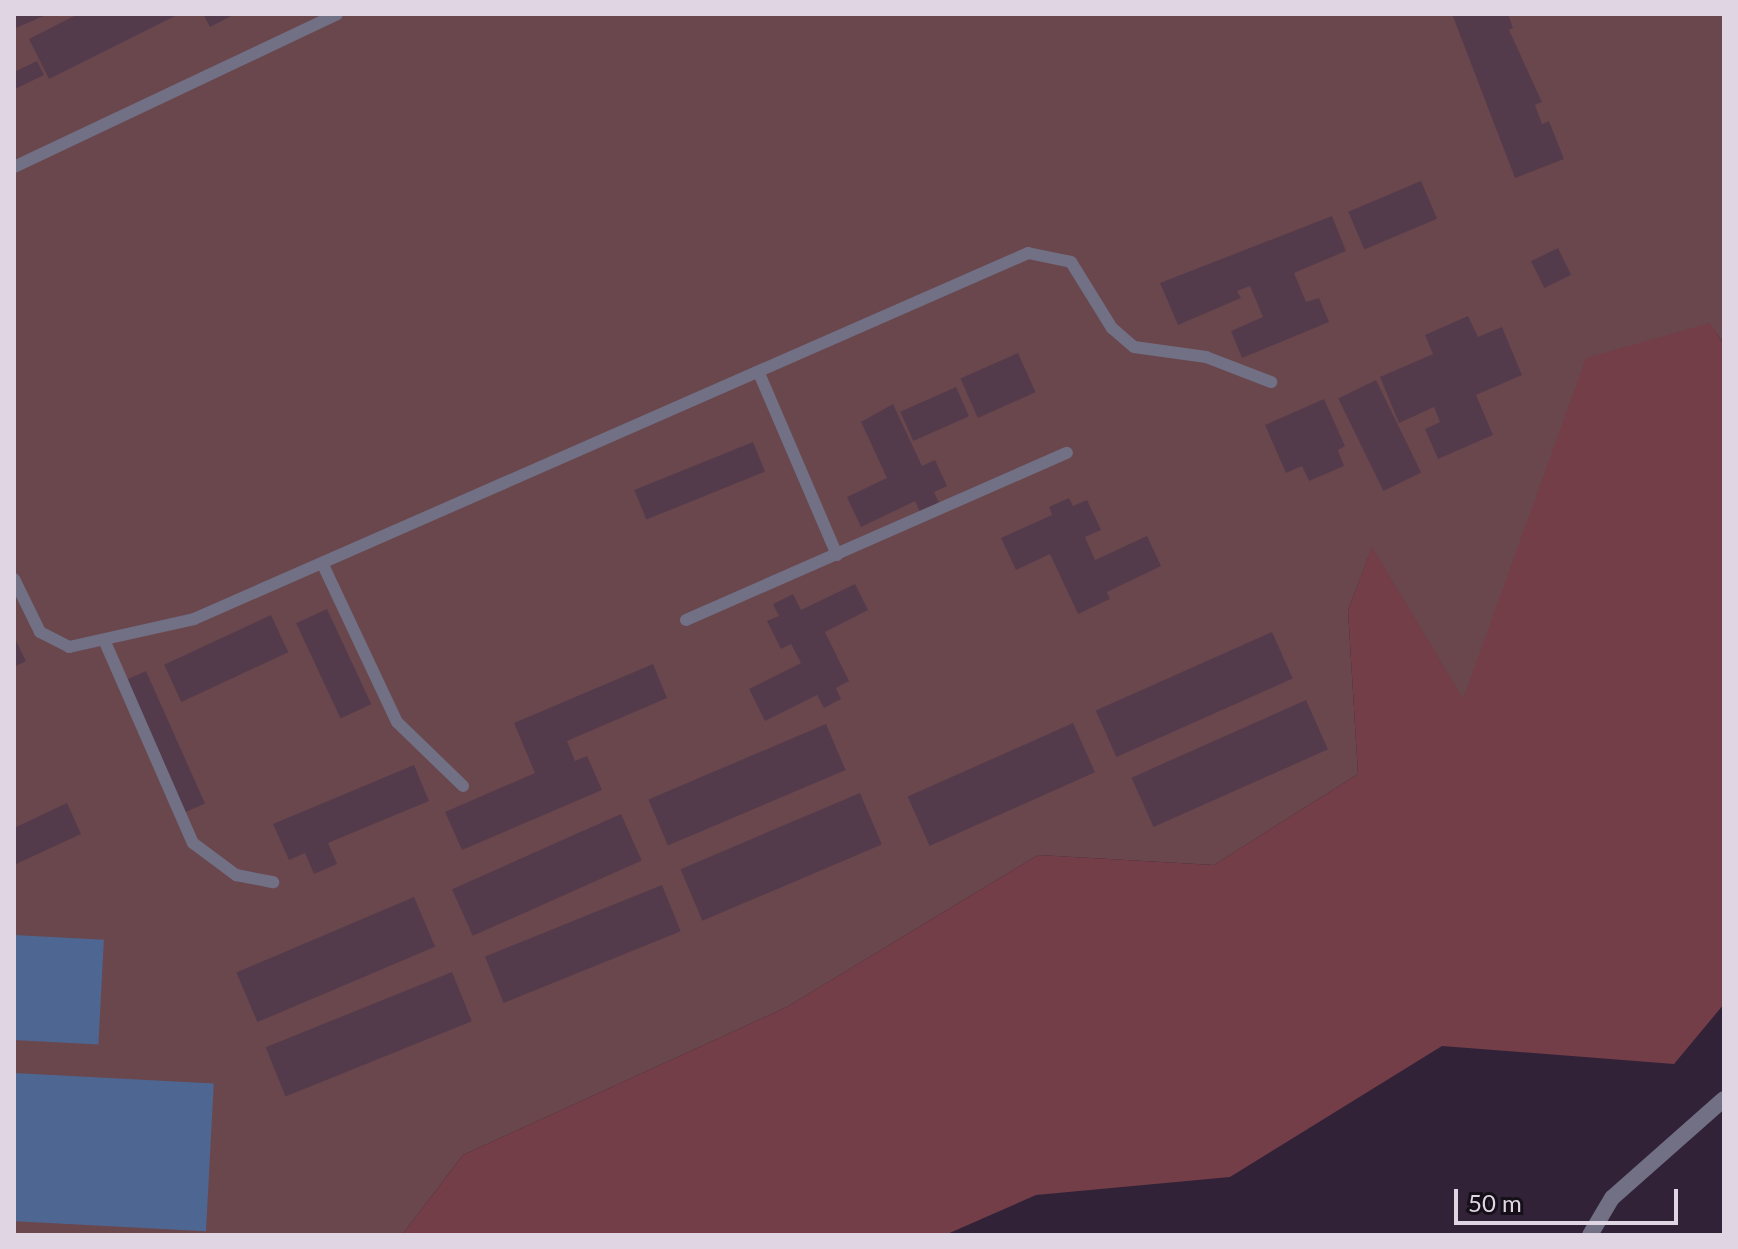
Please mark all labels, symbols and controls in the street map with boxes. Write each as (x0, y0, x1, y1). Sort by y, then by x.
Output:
scale bar (1458, 1173, 1682, 1223)
text: 50 m (1468, 1188, 1522, 1217)

